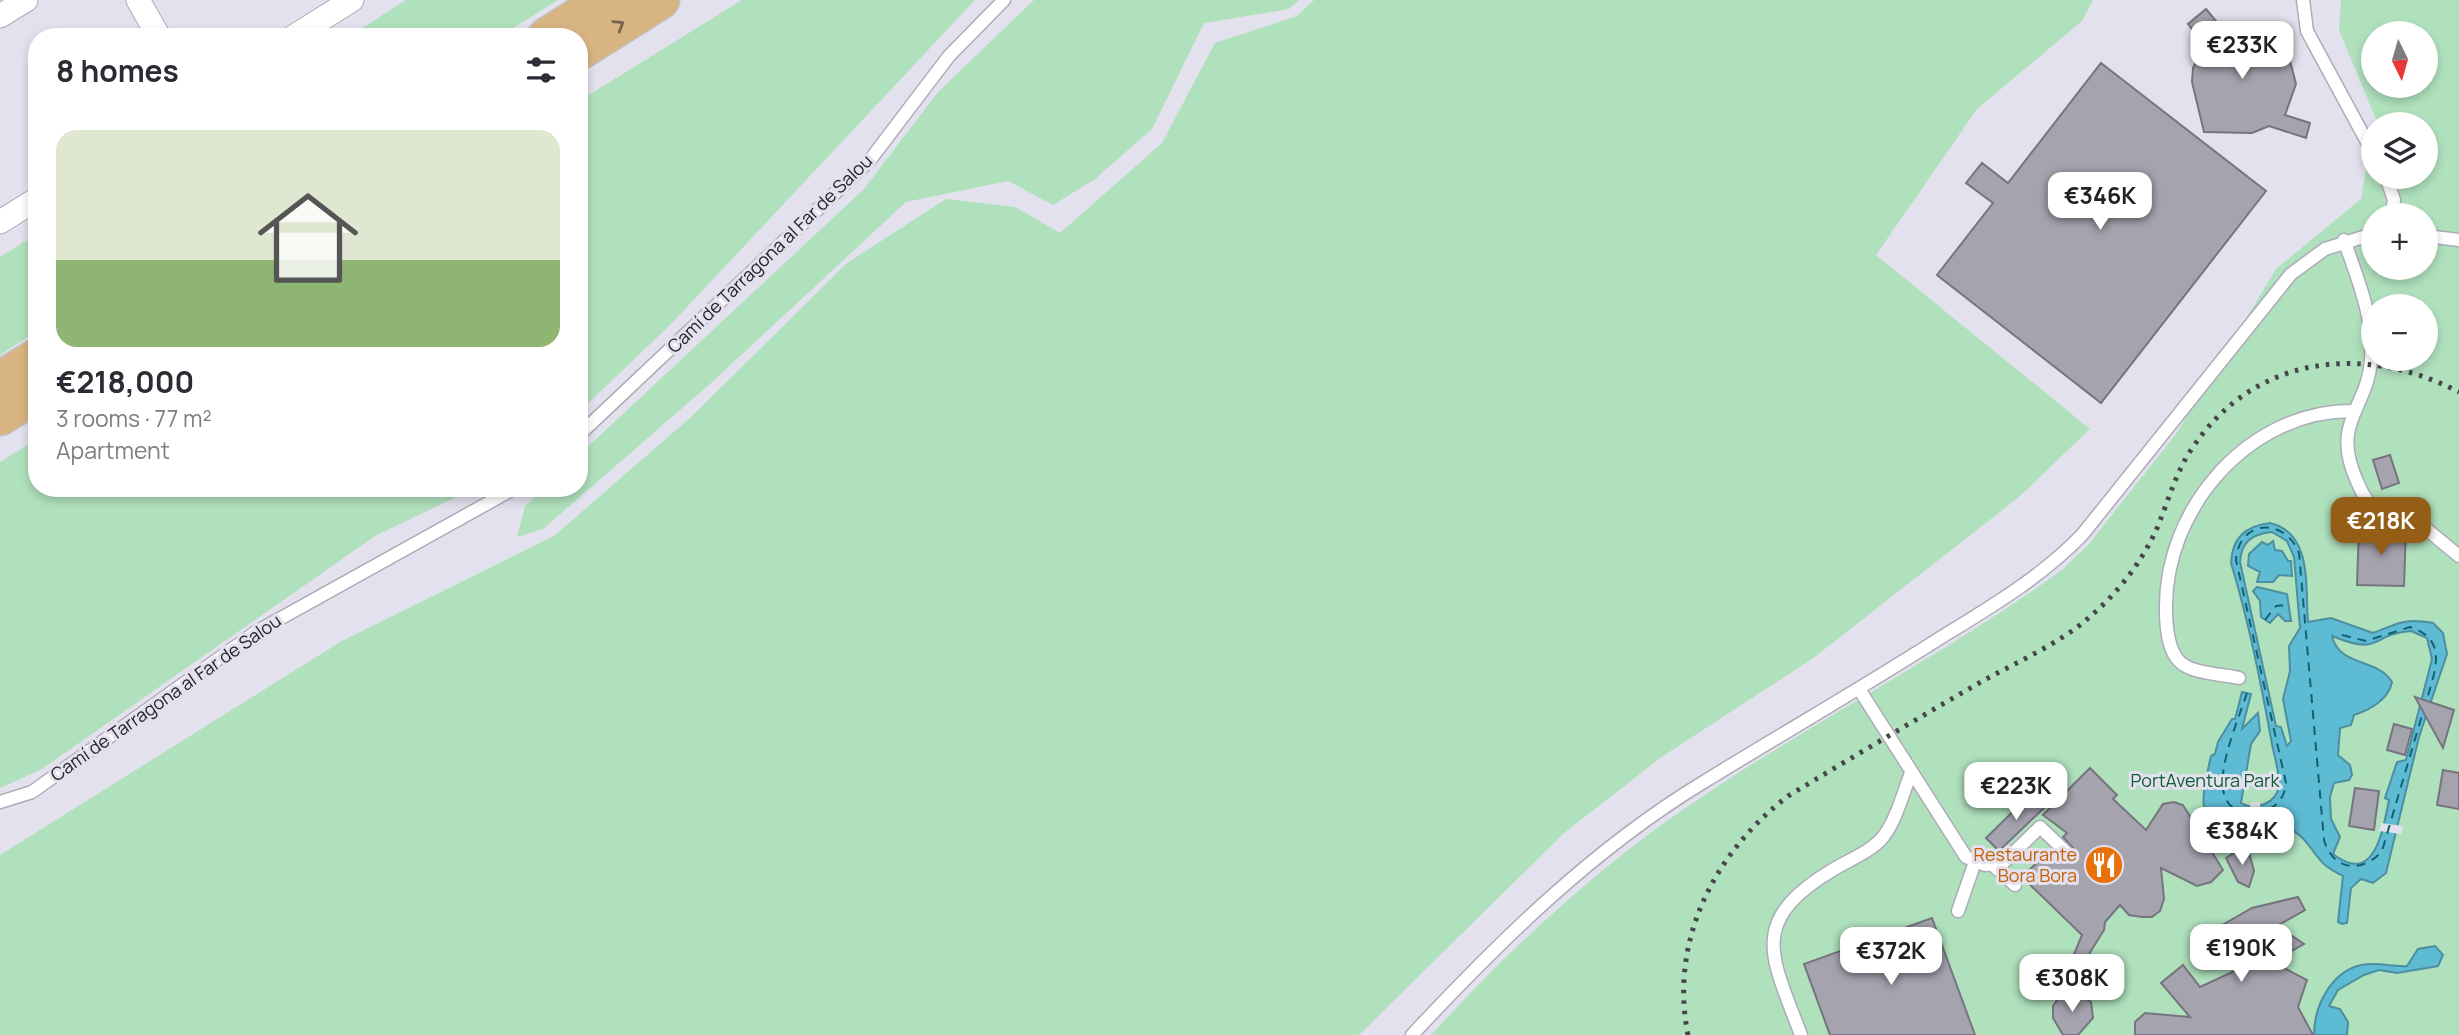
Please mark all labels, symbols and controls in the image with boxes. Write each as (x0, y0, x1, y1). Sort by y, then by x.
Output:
one-way arrow (612, 21, 625, 34)
north arrow (2361, 21, 2438, 98)
map controls (2361, 21, 2438, 371)
pin: €233K (2193, 22, 2291, 81)
text: €233K (2206, 28, 2278, 60)
text: 8 homes (56, 50, 179, 91)
icon: filters (522, 51, 560, 89)
button: layers (2361, 112, 2438, 189)
street label: Camí de Tarragona al Far de Salou (662, 149, 877, 358)
pin: €346K (2051, 173, 2149, 232)
icon: home (245, 175, 371, 301)
text: €346K (2064, 179, 2136, 211)
button: + (2361, 203, 2438, 280)
button: − (2361, 294, 2438, 371)
text: €218,000 (56, 361, 194, 402)
text: 3 rooms · 77 m² (56, 402, 212, 434)
text: Apartment (56, 434, 170, 466)
pin: €218K (2332, 498, 2430, 557)
text: €218K (2347, 504, 2415, 536)
street label: Camí de Tarragona al Far de Salou (45, 608, 286, 786)
pin: €223K (1967, 762, 2065, 822)
park label: PortAventura Park (2130, 768, 2281, 792)
text: €223K (1980, 769, 2052, 801)
pin: €384K (2193, 808, 2291, 867)
text: €384K (2206, 814, 2278, 846)
place label: Restaurante Bora Bora (1974, 842, 2077, 887)
restaurant icon: Restaurante Bora Bora (2083, 844, 2125, 886)
pin: €190K (2192, 925, 2290, 984)
pin: €372K (1842, 928, 1940, 987)
text: €190K (2206, 931, 2276, 963)
text: €372K (1856, 934, 1926, 966)
pin: €308K (2023, 954, 2121, 1014)
text: €308K (2035, 961, 2109, 993)

